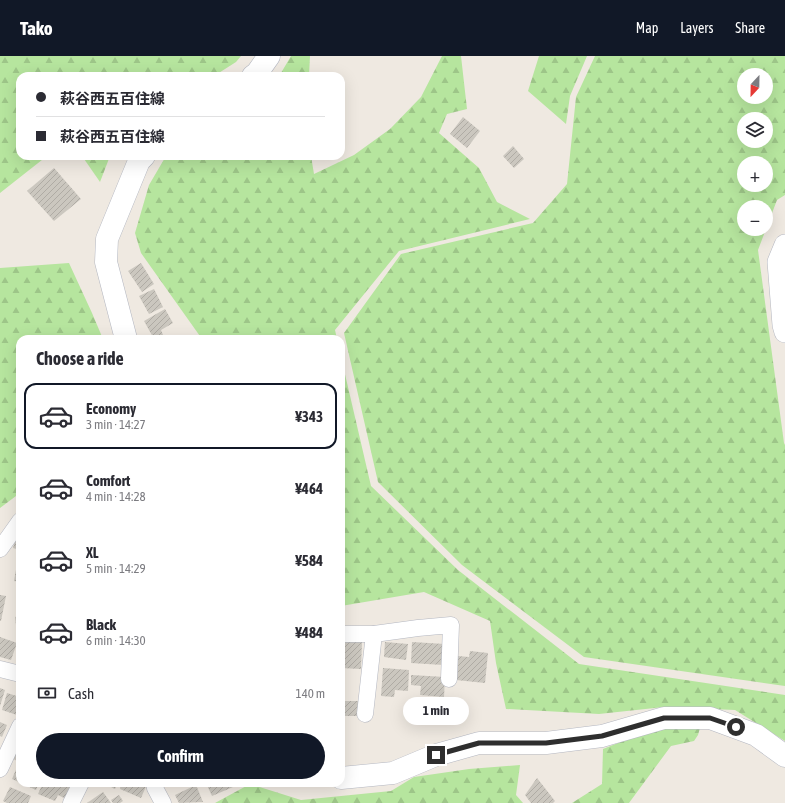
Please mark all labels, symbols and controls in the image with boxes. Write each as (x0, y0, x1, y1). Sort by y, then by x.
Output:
text: Tako (20, 17, 53, 39)
text: Map (636, 20, 658, 36)
text: Layers (680, 20, 713, 36)
text: Share (735, 20, 765, 36)
north arrow (737, 68, 773, 104)
map controls (737, 68, 773, 236)
text: 萩谷西五百住線 (60, 90, 165, 107)
button: layers (737, 112, 773, 148)
text: 萩谷西五百住線 (60, 128, 165, 145)
button: + (737, 156, 773, 192)
button: − (737, 200, 773, 236)
text: Choose a ride (36, 348, 124, 369)
icon: car (38, 398, 74, 434)
text: Economy (86, 400, 136, 417)
text: ¥343 (295, 408, 323, 425)
text: 3 min · 14:27 (86, 417, 146, 432)
icon: car (38, 470, 74, 506)
text: Comfort (86, 472, 130, 489)
text: ¥464 (295, 480, 323, 497)
text: 4 min · 14:28 (86, 489, 146, 504)
icon: car (38, 542, 74, 578)
text: XL (86, 544, 99, 561)
text: ¥584 (295, 552, 323, 569)
text: 5 min · 14:29 (86, 561, 146, 576)
icon: car (38, 614, 74, 650)
text: Black (86, 616, 116, 633)
text: ¥484 (295, 624, 323, 641)
text: 6 min · 14:30 (86, 633, 146, 648)
icon: cash (36, 682, 58, 704)
text: Cash (68, 685, 94, 702)
text: 140 m (296, 686, 325, 701)
callout: 1 min (403, 697, 469, 725)
text: 1 min (423, 703, 449, 718)
route start (727, 718, 745, 736)
button: Confirm (36, 733, 325, 779)
route end (427, 746, 445, 764)

